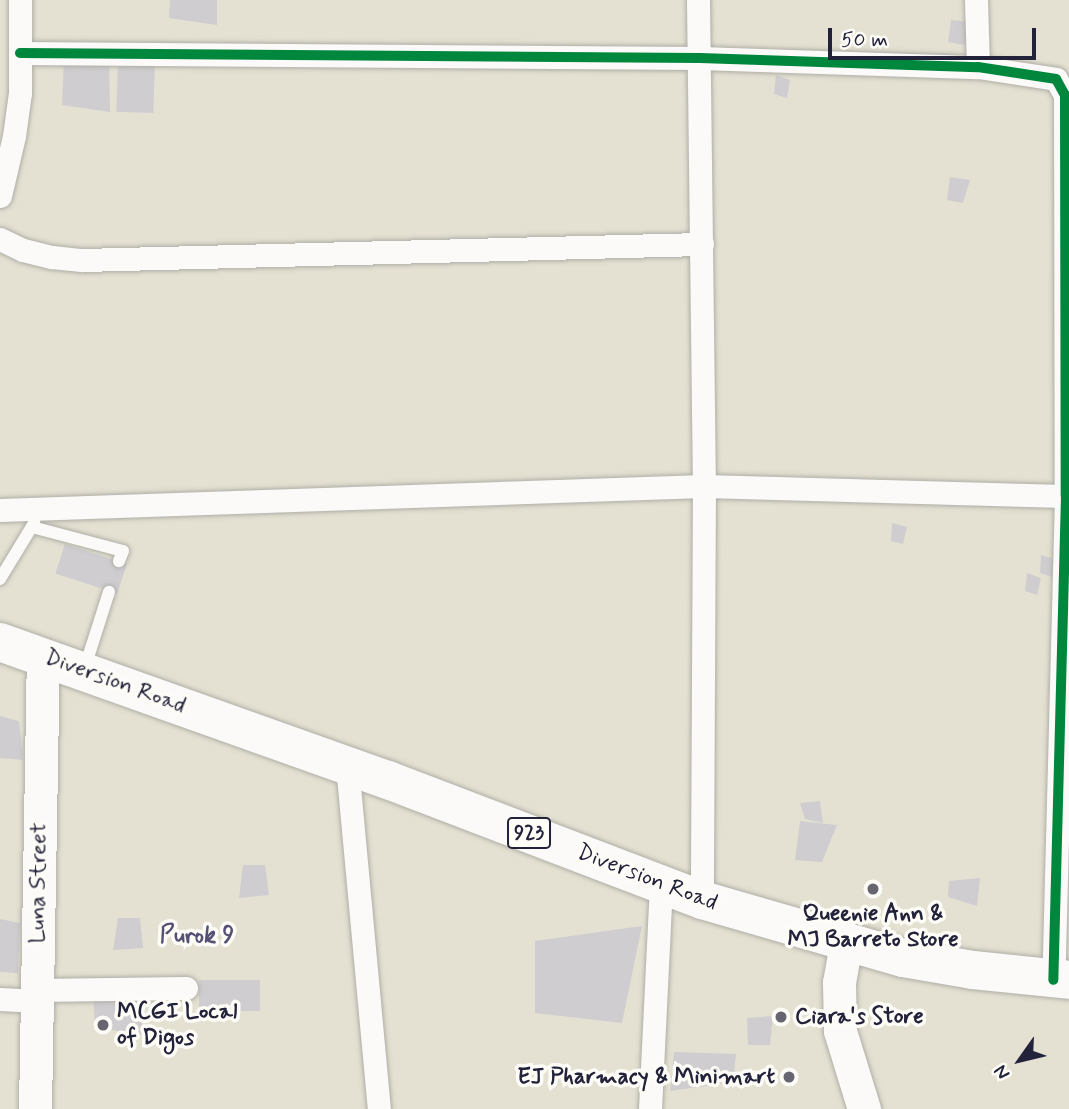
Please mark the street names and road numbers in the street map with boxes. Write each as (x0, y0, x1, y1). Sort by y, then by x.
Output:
street label: Diversion Road (42, 644, 188, 720)
road number: 923 (506, 816, 552, 850)
street label: Luna Street (24, 823, 54, 943)
street label: Diversion Road (575, 839, 719, 917)

